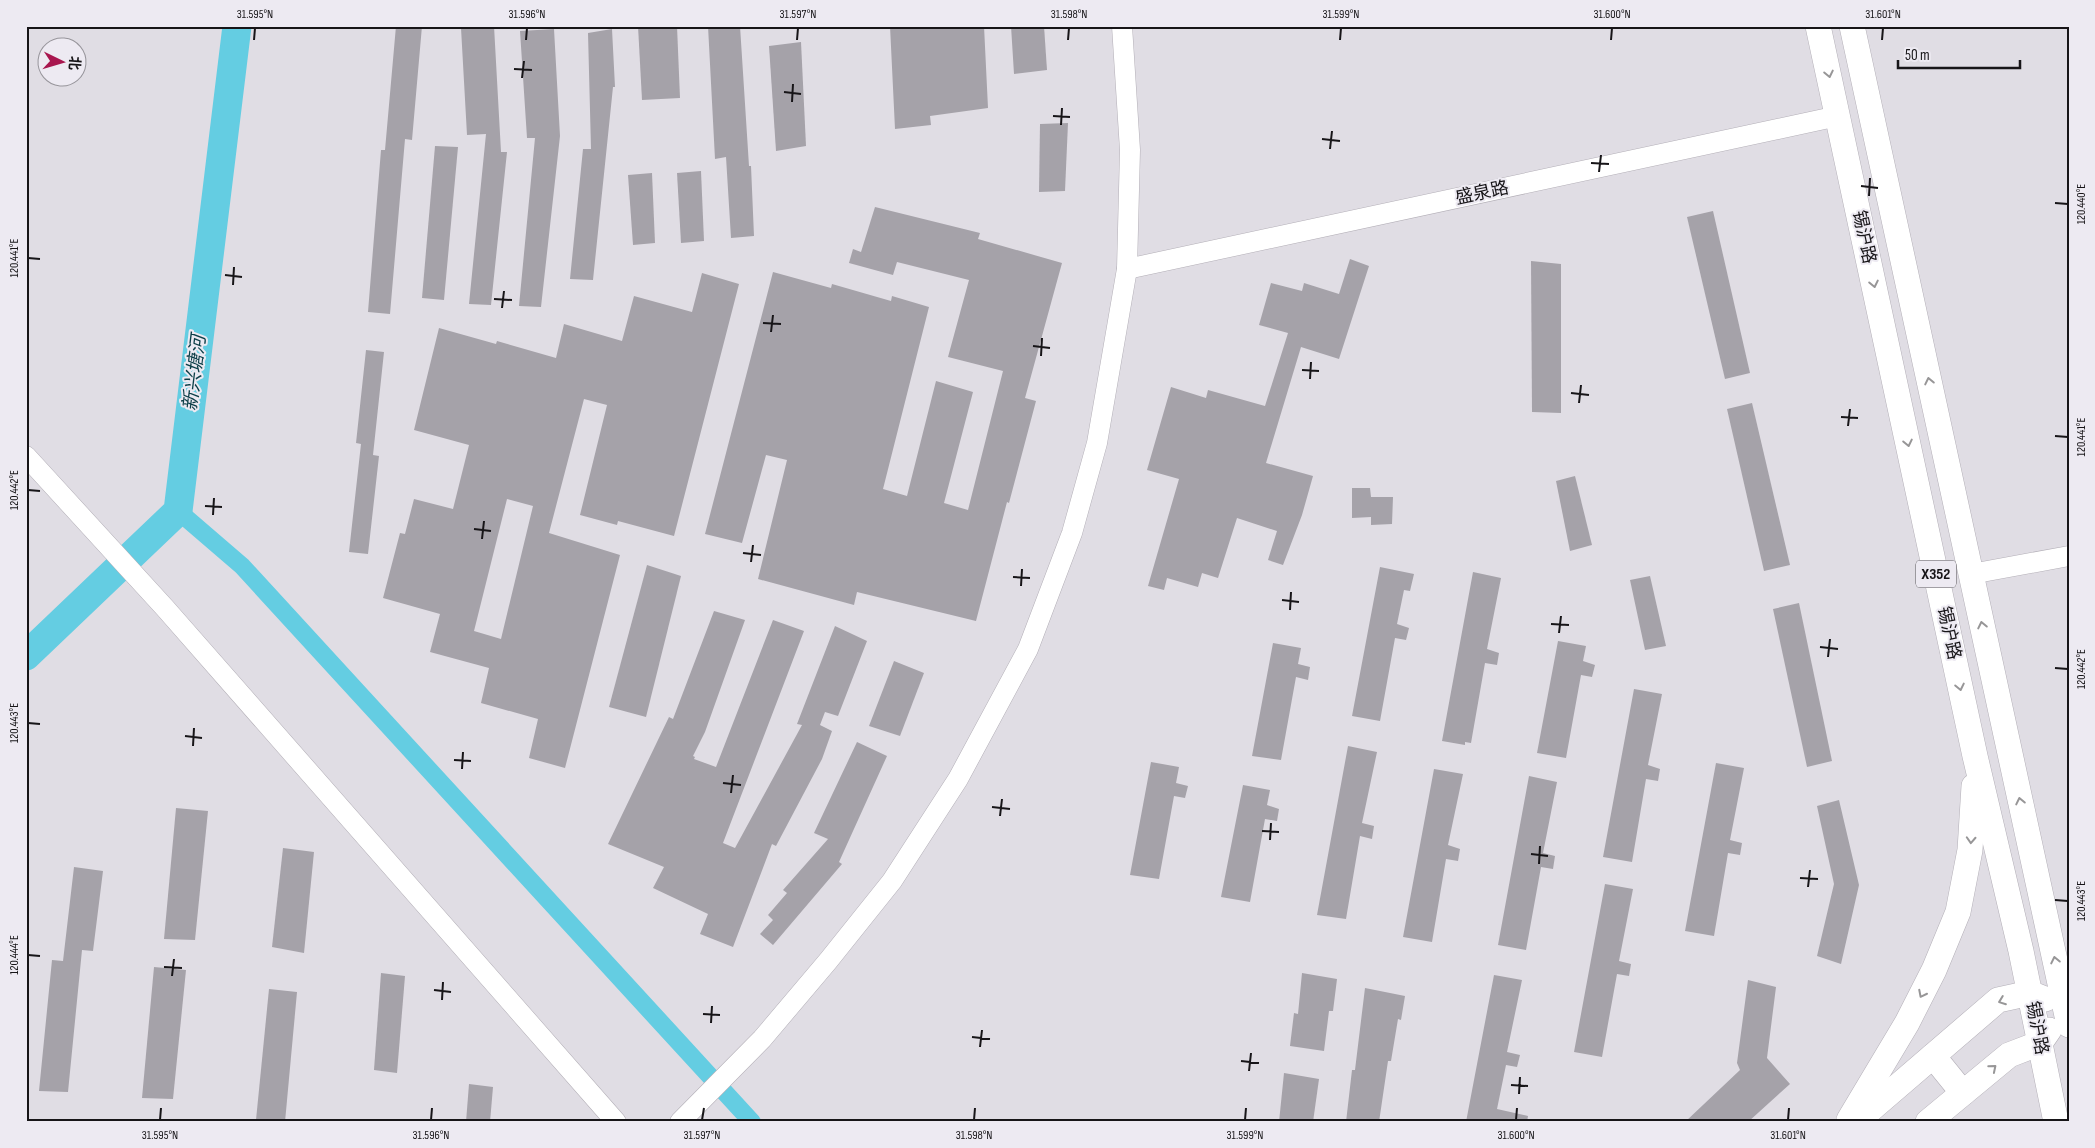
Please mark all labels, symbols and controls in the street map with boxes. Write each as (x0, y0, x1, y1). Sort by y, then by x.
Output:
text: 31.595°N (237, 7, 273, 22)
text: 31.596°N (509, 7, 545, 22)
text: 31.597°N (780, 7, 816, 22)
text: 31.598°N (1051, 7, 1087, 22)
text: 31.599°N (1323, 7, 1359, 22)
text: 31.600°N (1593, 7, 1631, 22)
text: 31.601°N (1865, 7, 1901, 22)
north arrow (38, 38, 88, 88)
scale bar (1898, 38, 2020, 70)
text: 50 m (1905, 46, 1930, 65)
text: 北 (65, 55, 84, 71)
one-way arrow (1823, 69, 1834, 78)
street label: 盛泉路 (1453, 177, 1511, 209)
text: 120.440°E (2074, 184, 2089, 224)
street label: 锡沪路 (1848, 208, 1880, 266)
text: 120.441°E (7, 239, 22, 277)
one-way arrow (1868, 280, 1879, 289)
water label: 新兴塘河 (179, 330, 212, 412)
one-way arrow (1924, 376, 1935, 385)
text: 120.441°E (2074, 418, 2089, 456)
one-way arrow (1902, 439, 1913, 447)
text: 120.442°E (7, 470, 22, 510)
road number: X352 (1916, 560, 1956, 588)
street label: 锡沪路 (1933, 604, 1965, 662)
one-way arrow (1977, 621, 1988, 630)
text: 120.442°E (2074, 649, 2089, 689)
one-way arrow (1955, 683, 1965, 692)
text: 120.443°E (7, 703, 22, 743)
one-way arrow (2016, 797, 2026, 806)
one-way arrow (1965, 836, 1976, 844)
text: 120.443°E (2074, 881, 2089, 921)
text: 120.444°E (7, 935, 22, 975)
one-way arrow (2050, 955, 2061, 964)
one-way arrow (1918, 989, 1928, 998)
one-way arrow (1998, 995, 2007, 1005)
street label: 锡沪路 (2022, 999, 2052, 1057)
one-way arrow (1987, 1066, 1996, 1074)
text: 31.595°N (142, 1128, 178, 1143)
text: 31.596°N (413, 1128, 449, 1143)
text: 31.597°N (684, 1128, 720, 1143)
text: 31.598°N (956, 1128, 992, 1143)
text: 31.599°N (1227, 1128, 1263, 1143)
text: 31.600°N (1497, 1128, 1535, 1143)
text: 31.601°N (1770, 1128, 1806, 1143)

